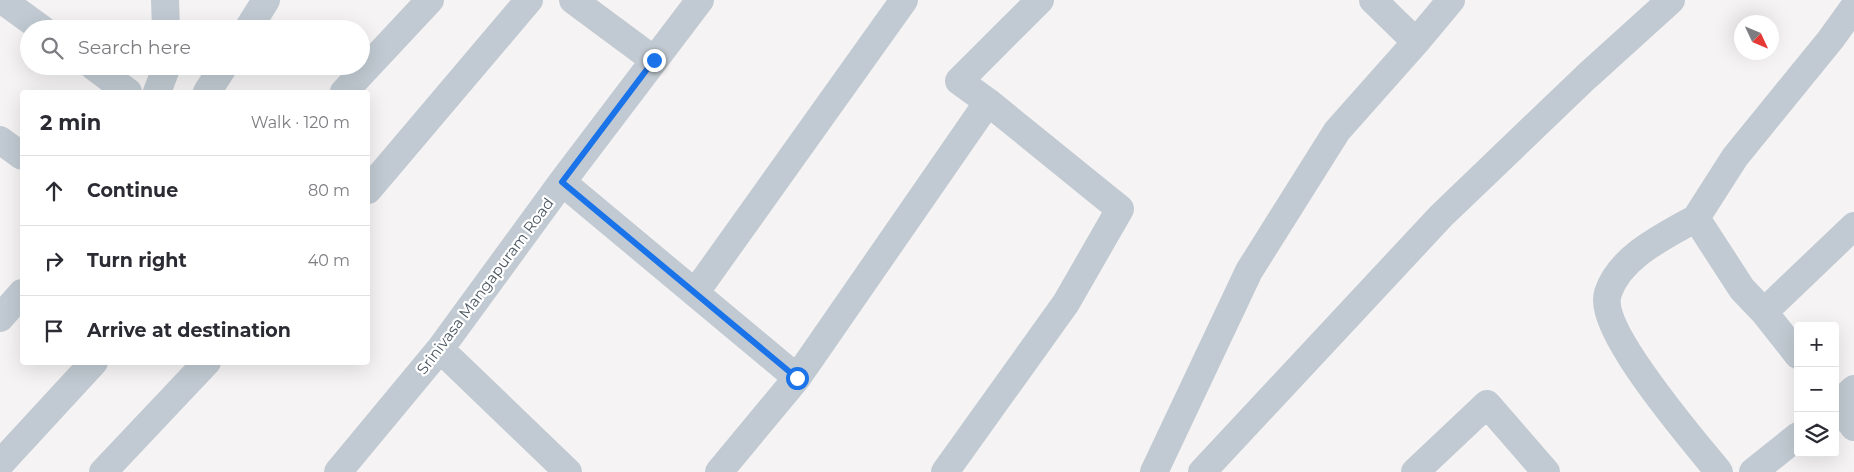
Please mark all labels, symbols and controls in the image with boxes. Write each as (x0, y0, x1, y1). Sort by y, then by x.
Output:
north arrow (1734, 15, 1779, 60)
search box (20, 20, 370, 75)
icon: search (38, 34, 66, 62)
text: Search here (78, 36, 191, 59)
route end (643, 49, 666, 72)
text: 2 min (40, 110, 101, 135)
text: Walk · 120 m (251, 113, 350, 132)
icon: ahead (40, 177, 68, 205)
text: Continue (87, 179, 178, 202)
text: 80 m (308, 181, 350, 200)
street label: Srinivasa Mangapuram Road (412, 194, 558, 378)
icon: right (40, 247, 68, 275)
text: Turn right (87, 249, 187, 272)
text: 40 m (308, 251, 350, 270)
icon: arrive (40, 317, 68, 345)
text: Arrive at destination (87, 319, 291, 342)
map controls (1794, 322, 1839, 457)
button: + (1794, 322, 1839, 367)
route start (786, 367, 809, 390)
button: − (1794, 367, 1839, 412)
button: layers (1794, 412, 1839, 457)

